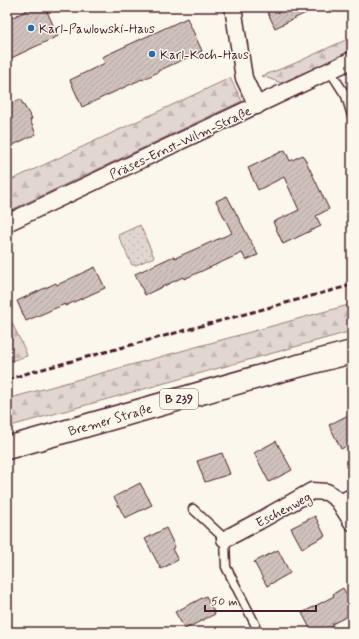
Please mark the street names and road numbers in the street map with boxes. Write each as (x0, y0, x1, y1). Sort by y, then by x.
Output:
street label: Präses-Ernst-Wilm-Straße (107, 103, 254, 184)
road number: B 239 (160, 389, 198, 409)
street label: Bremer Straße (66, 400, 154, 441)
street label: Eschenweg (253, 489, 315, 533)

